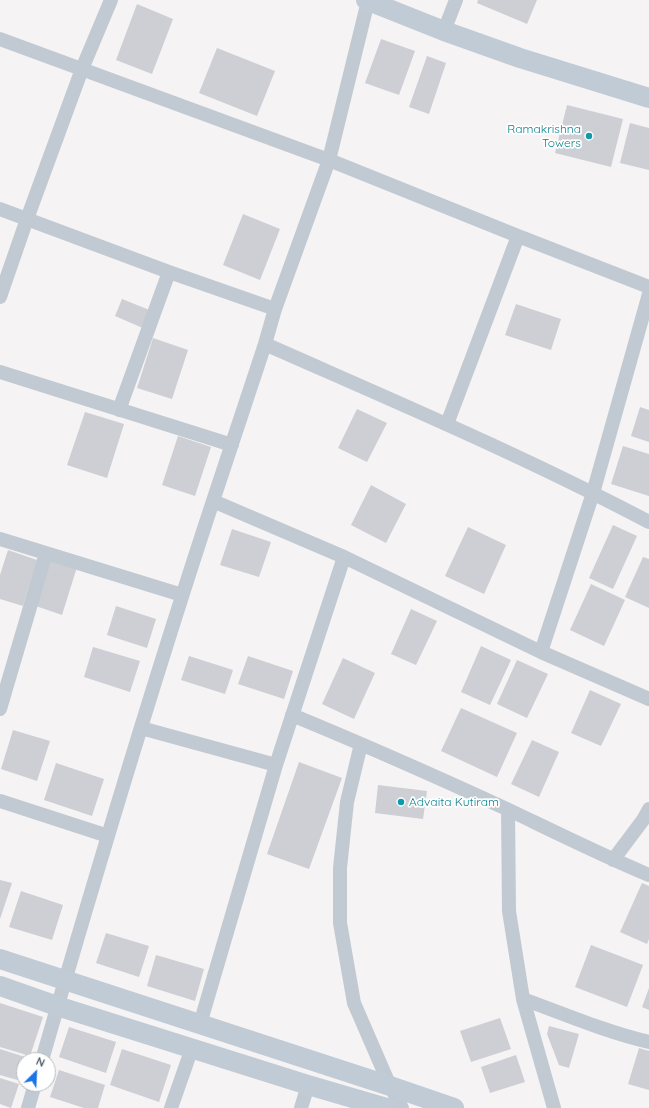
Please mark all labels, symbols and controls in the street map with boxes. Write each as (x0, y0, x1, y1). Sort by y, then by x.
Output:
place label: Ramakrishna Towers (507, 122, 581, 150)
marker: Ramakrishna Towers (584, 131, 594, 141)
place label: Advaita Kutiram (409, 795, 499, 809)
marker: Advaita Kutiram (396, 797, 406, 807)
north arrow (16, 1052, 56, 1092)
text: N (34, 1054, 47, 1070)

